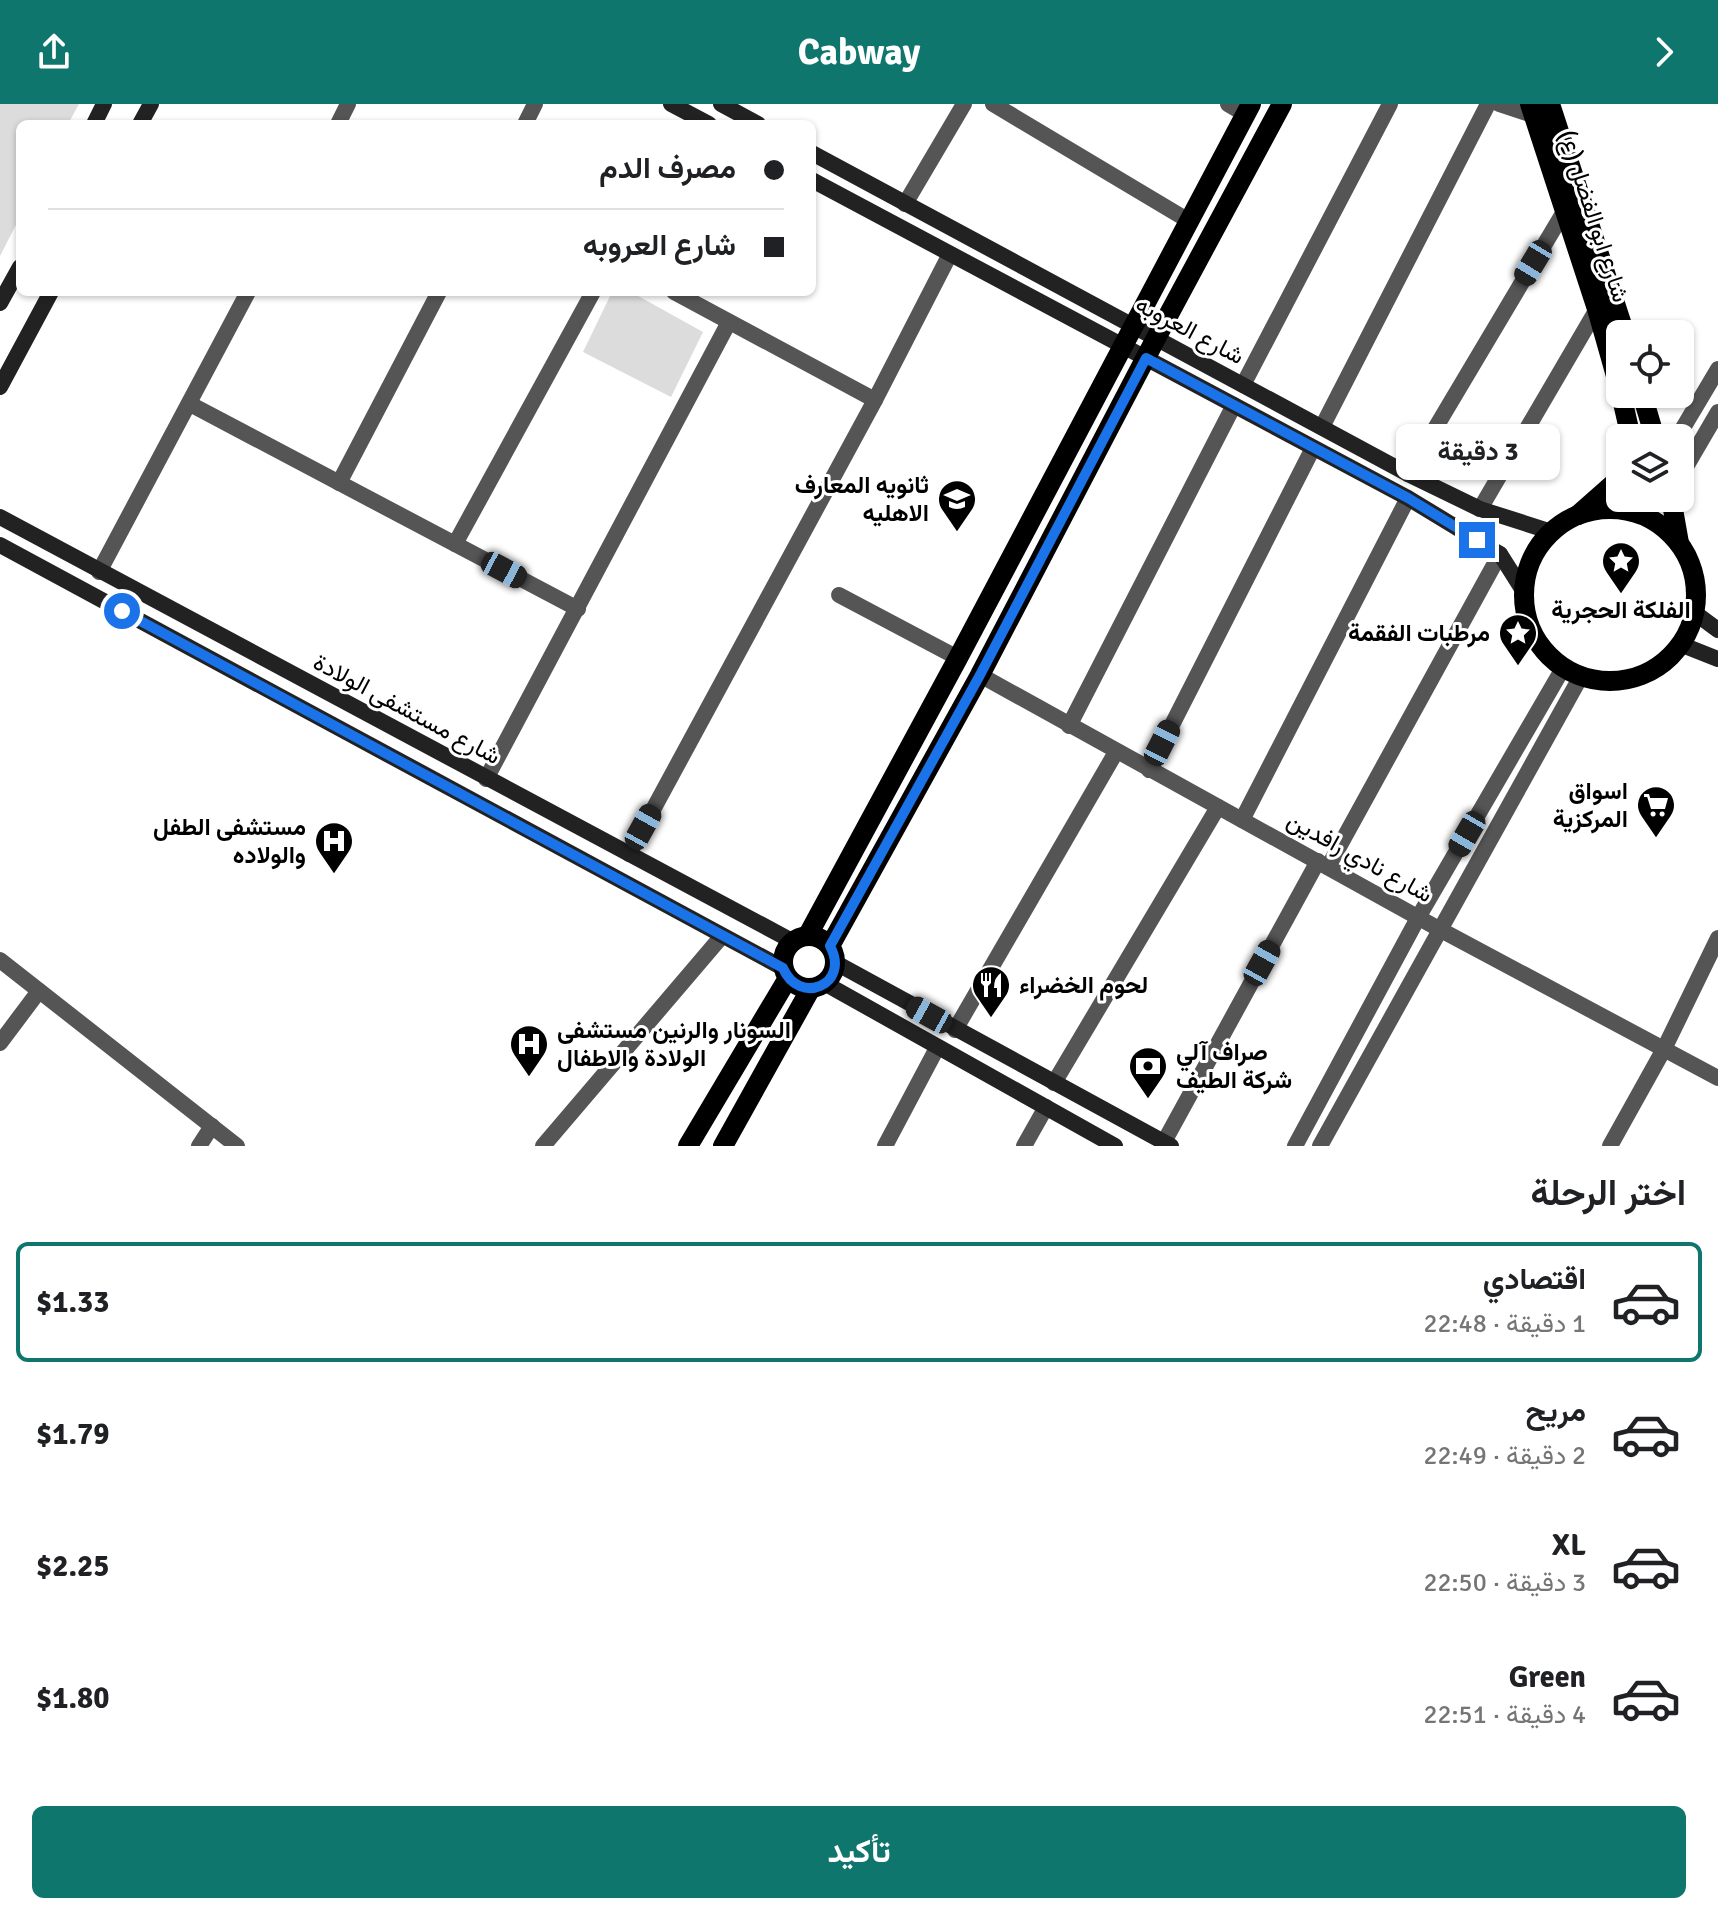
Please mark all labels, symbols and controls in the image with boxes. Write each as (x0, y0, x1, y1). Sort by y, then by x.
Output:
icon: share (32, 30, 76, 74)
text: Cabway (798, 30, 920, 75)
icon: forward (1642, 30, 1686, 74)
street label: شارع ابو الفضل (ع) (1551, 126, 1636, 306)
text: مصرف الدم (599, 150, 736, 187)
text: شارع العروبه (583, 227, 736, 264)
car (1510, 236, 1556, 290)
street label: شارع العروبه (1130, 289, 1250, 372)
map controls (1606, 320, 1694, 512)
button: locate (1606, 320, 1694, 408)
callout: 3 دقيقة (1395, 424, 1559, 480)
button: layers (1606, 424, 1694, 512)
text: 3 دقيقة (1437, 436, 1519, 468)
place label: ثانويه المعارف الاهليه (795, 470, 929, 528)
school or university icon: ثانويه المعارف الاهليه (936, 478, 978, 533)
route end (1459, 522, 1495, 558)
place icon: الفلكة الحجرية (1600, 540, 1642, 595)
car (477, 548, 531, 592)
route start (104, 593, 140, 629)
place label: الفلكة الحجرية (1551, 595, 1691, 625)
place icon: مرطبات الفقمة (1497, 612, 1539, 667)
place label: مرطبات الفقمة (1348, 618, 1490, 648)
street label: شارع مستشفى الولادة (308, 647, 506, 772)
car (1140, 716, 1184, 770)
place label: اسواق المركزية (1553, 776, 1628, 834)
supermarket icon: اسواق المركزية (1635, 784, 1677, 839)
car (621, 800, 665, 854)
street label: شارع نادي رافدين (1280, 805, 1438, 913)
car (1445, 807, 1489, 861)
place label: مستشفى الطفل والولاده (153, 812, 306, 870)
hospital icon: مستشفى الطفل والولاده (313, 820, 355, 875)
car (1240, 936, 1284, 990)
restaurant icon: لحوم الخضراء (970, 964, 1012, 1019)
place label: لحوم الخضراء (1019, 970, 1148, 1001)
car (902, 993, 956, 1037)
place label: السونار والرنين مستشفى الولادة والاطفال (557, 1015, 791, 1073)
hospital icon: السونار والرنين مستشفى الولادة والاطفال (508, 1023, 550, 1078)
place label: صراف آلي شركة الطيف (1176, 1037, 1292, 1095)
bank icon: صراف آلي شركة الطيف (1127, 1045, 1169, 1100)
text: اختر الرحلة (1530, 1171, 1686, 1216)
text: اقتصادي (1483, 1261, 1586, 1298)
icon: car (1610, 1266, 1682, 1338)
text: $1.33 (36, 1284, 109, 1321)
text: 1 دقيقة · 22:48 (1424, 1308, 1586, 1340)
text: مريح (1526, 1393, 1586, 1430)
icon: car (1610, 1398, 1682, 1470)
text: $1.79 (36, 1416, 109, 1453)
text: 2 دقيقة · 22:49 (1424, 1440, 1586, 1472)
text: XL (1552, 1527, 1586, 1564)
icon: car (1610, 1530, 1682, 1602)
text: $2.25 (36, 1548, 109, 1585)
text: 3 دقيقة · 22:50 (1424, 1567, 1586, 1599)
text: Green (1509, 1659, 1586, 1696)
icon: car (1610, 1662, 1682, 1734)
text: $1.80 (36, 1680, 109, 1717)
text: 4 دقيقة · 22:51 (1424, 1699, 1586, 1731)
button: تأكيد (32, 1806, 1686, 1898)

